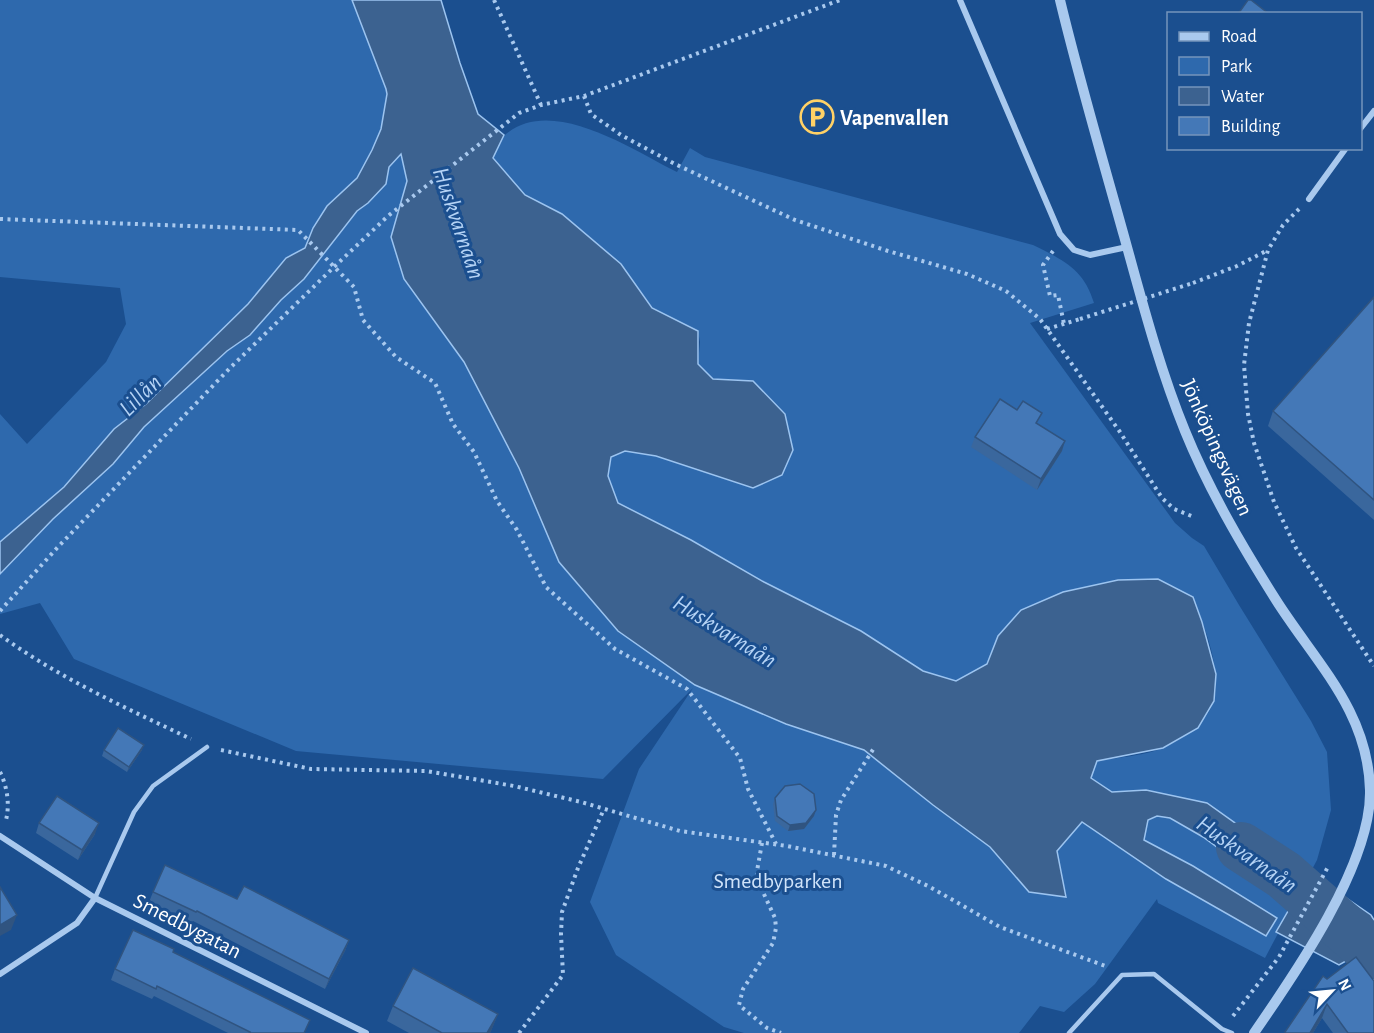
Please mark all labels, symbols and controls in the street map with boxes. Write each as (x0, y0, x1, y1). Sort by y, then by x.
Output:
legend (1167, 12, 1362, 150)
text: Road (1221, 28, 1257, 46)
text: Park (1221, 58, 1253, 76)
text: Water (1221, 88, 1264, 106)
parking icon: Vapenvallen (799, 99, 835, 135)
place label: Vapenvallen (840, 107, 949, 129)
text: Building (1221, 118, 1281, 136)
water label: Huskvarnaån (428, 164, 488, 282)
water label: Lillån (115, 370, 166, 421)
street label: Jönköpingsvägen (1177, 376, 1257, 519)
water label: Huskvarnaån (669, 591, 780, 673)
water label: Huskvarnaån (1192, 812, 1301, 898)
park label: Smedbyparken (713, 870, 843, 892)
street label: Smedbygatan (130, 889, 245, 963)
north arrow (1302, 961, 1362, 1021)
text: N (1335, 976, 1354, 993)

